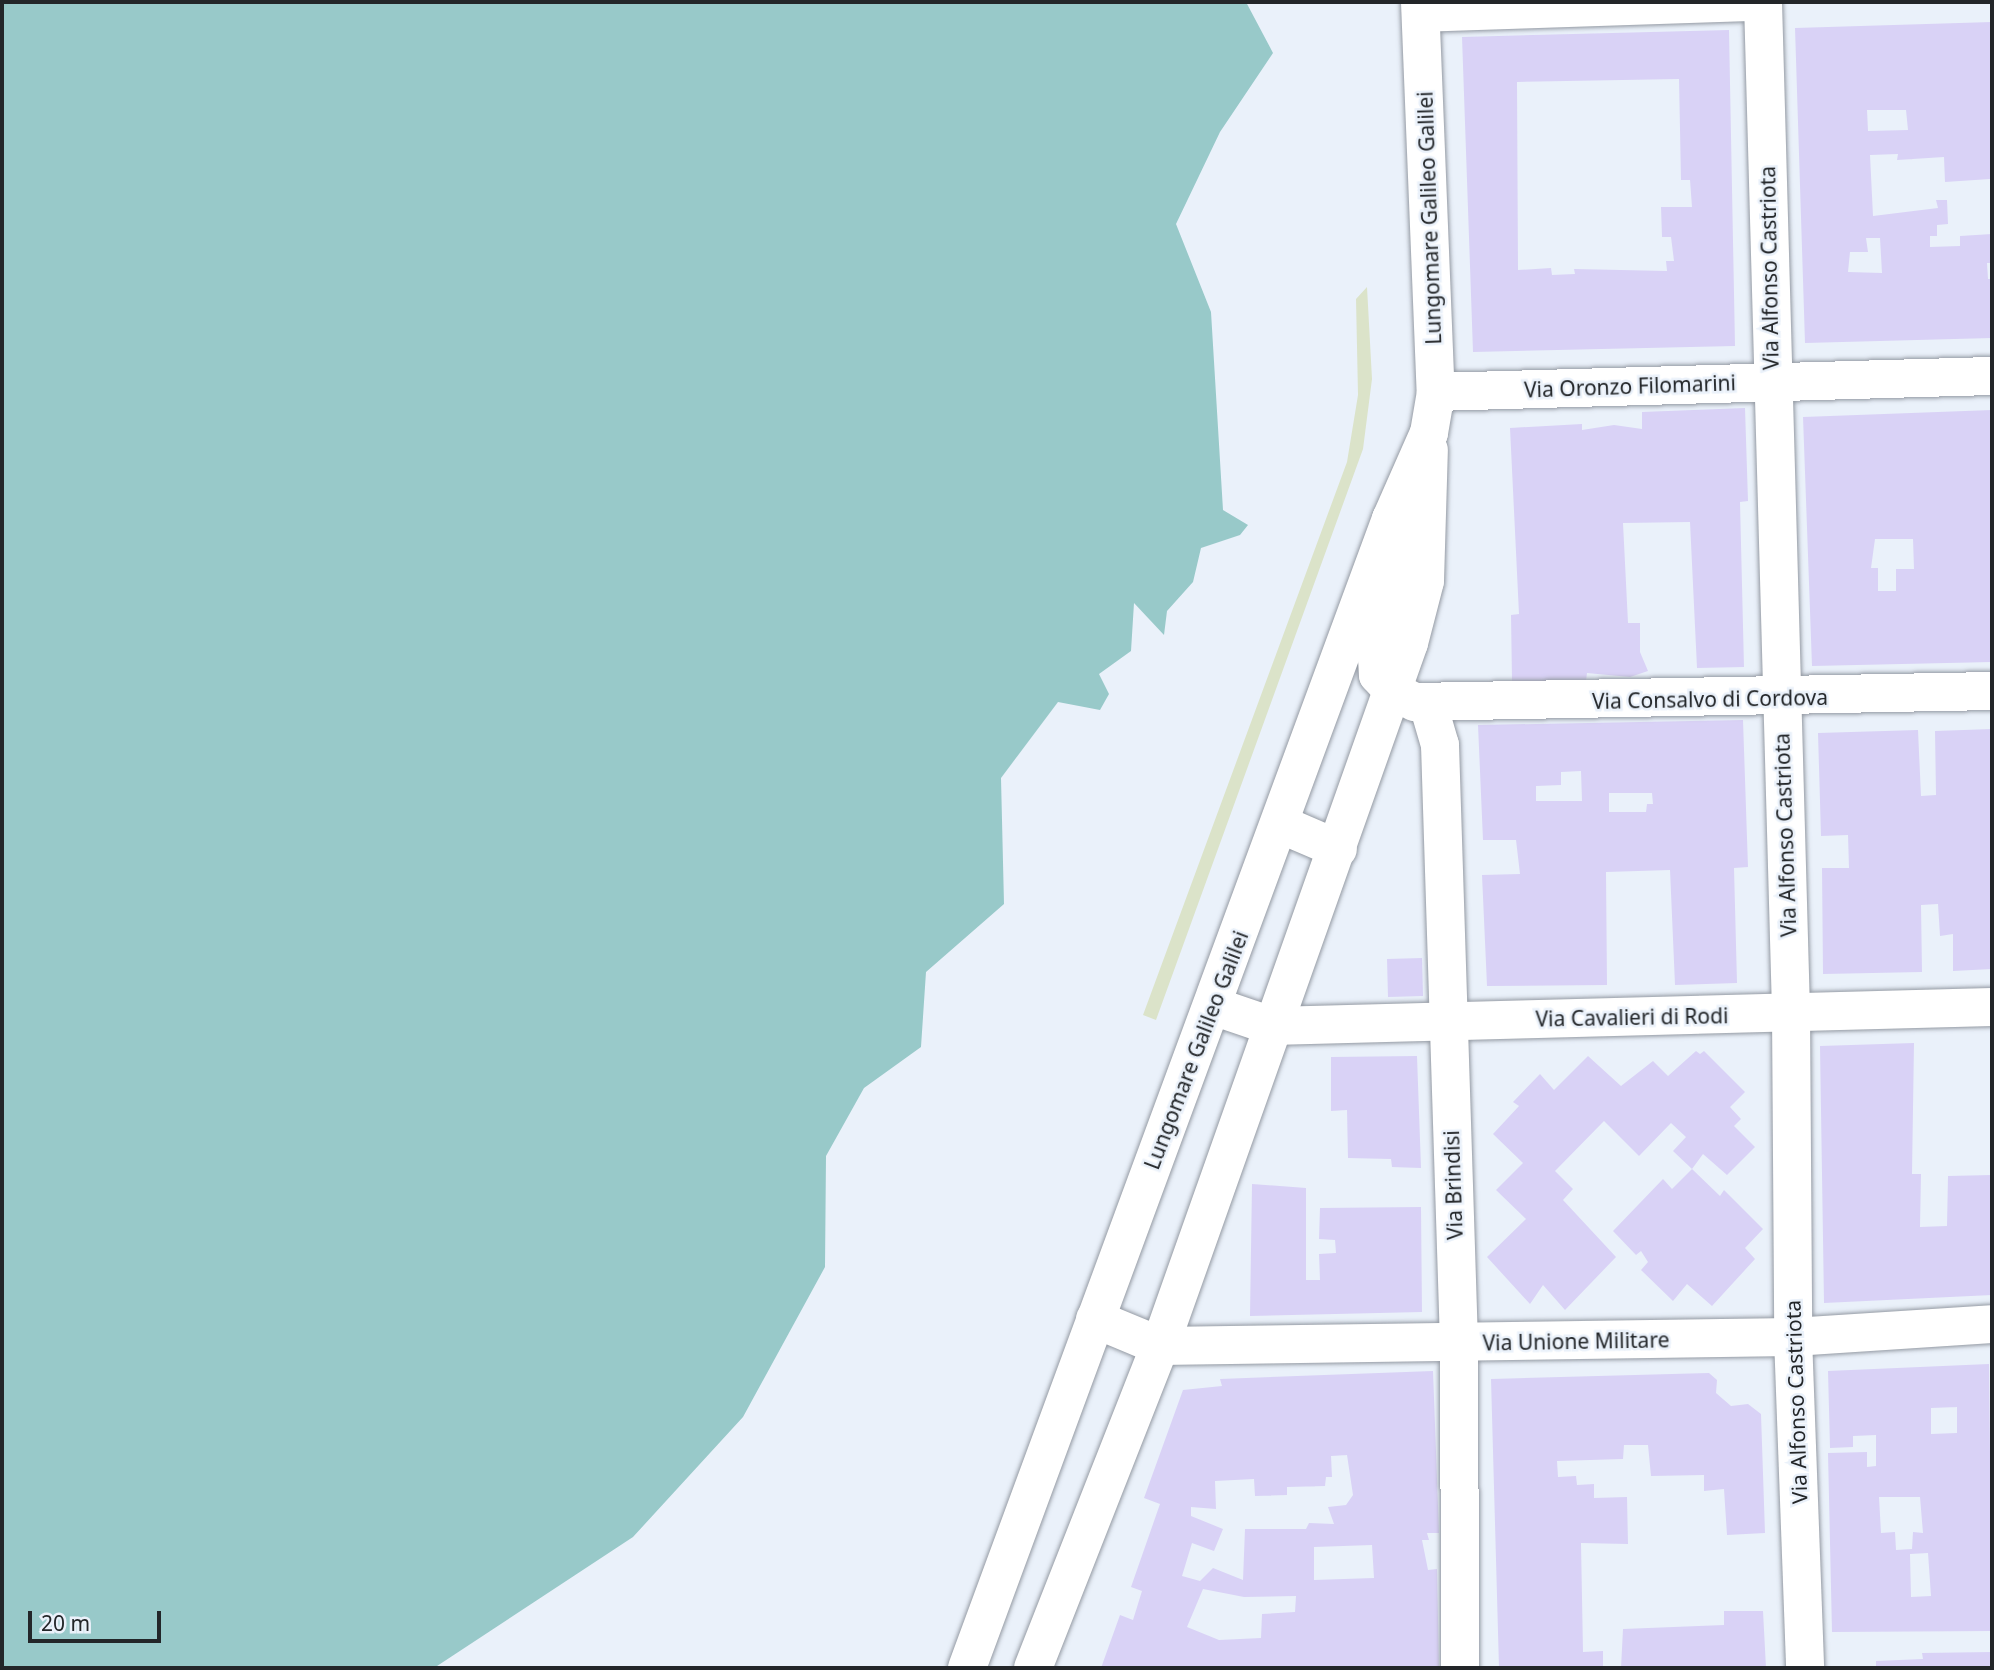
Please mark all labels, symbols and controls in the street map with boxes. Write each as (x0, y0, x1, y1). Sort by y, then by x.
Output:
street label: Lungomare Galileo Galilei (1412, 91, 1446, 345)
street label: Via Alfonso Castriota (1755, 166, 1783, 370)
street label: Via Oronzo Filomarini (1524, 370, 1736, 402)
street label: Via Consalvo di Cordova (1592, 684, 1828, 714)
street label: Via Alfonso Castriota (1769, 733, 1801, 937)
street label: Lungomare Galileo Galilei (1139, 927, 1253, 1173)
street label: Via Cavalieri di Rodi (1535, 1003, 1729, 1031)
street label: Via Brindisi (1438, 1130, 1468, 1240)
street label: Via Alfonso Castriota (1780, 1300, 1812, 1504)
street label: Via Unione Militare (1482, 1327, 1670, 1355)
scale bar (32, 1596, 164, 1640)
text: 20 m (41, 1609, 90, 1637)

